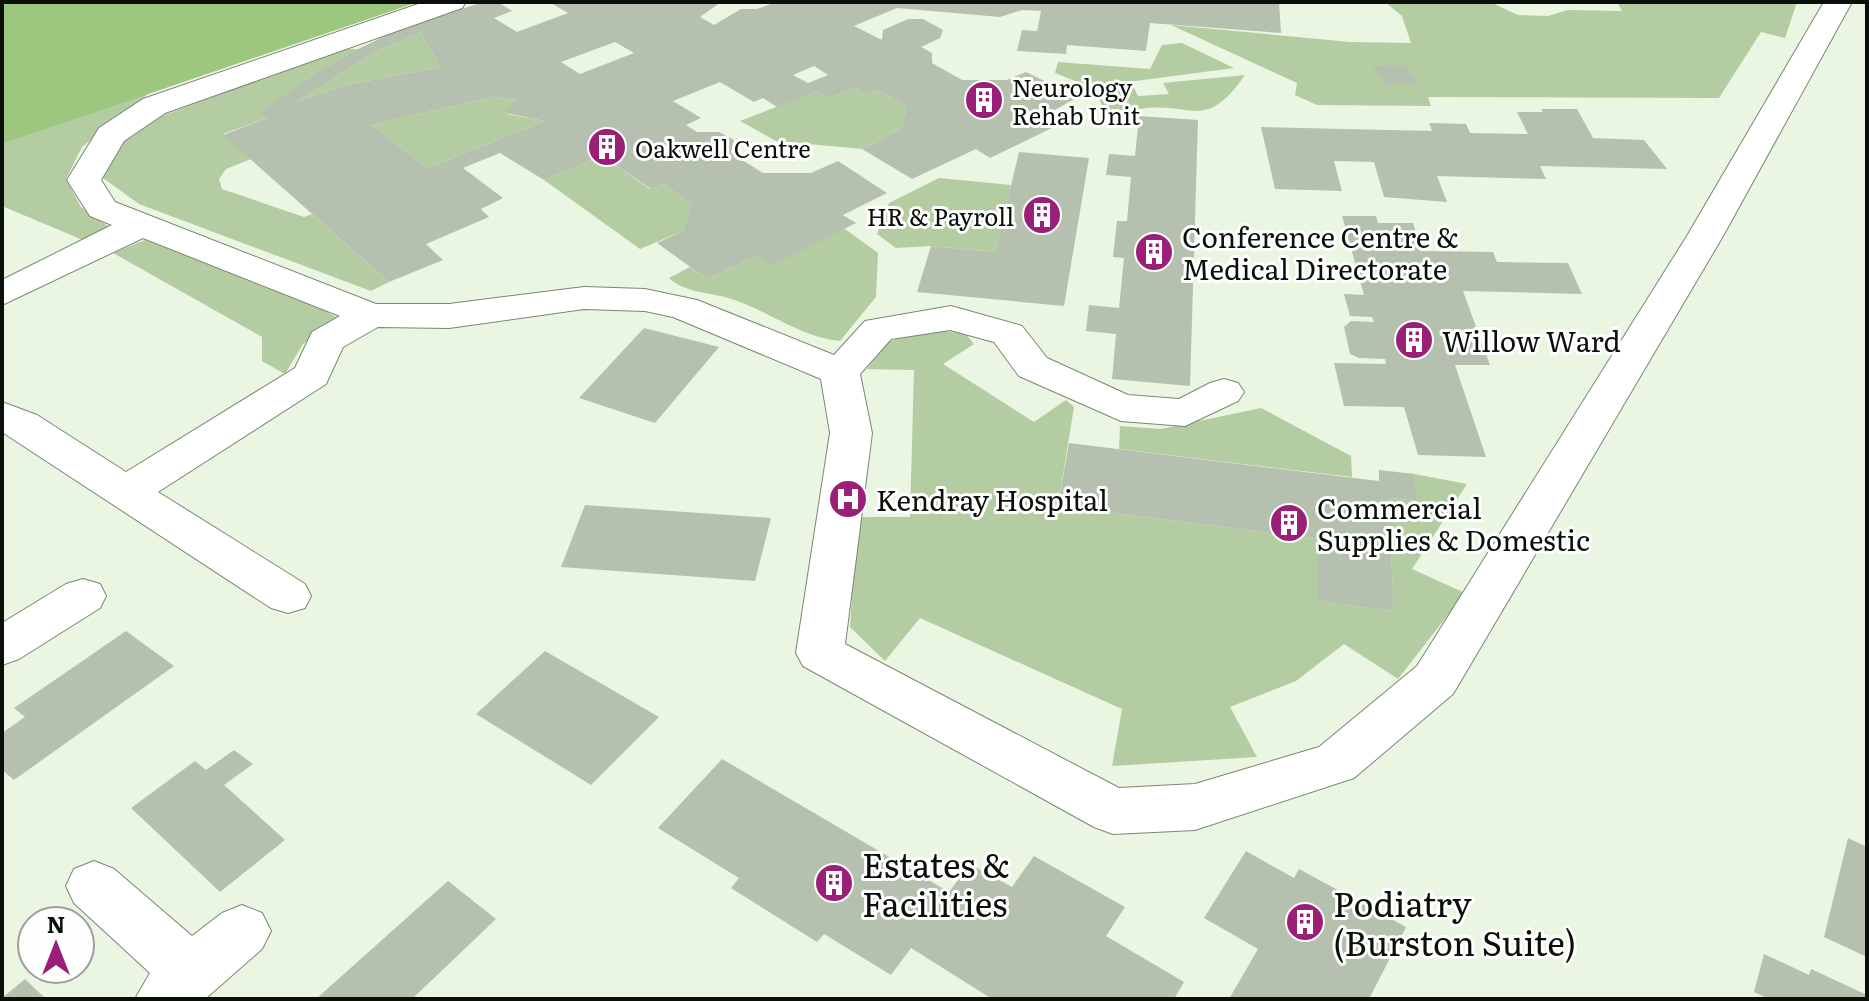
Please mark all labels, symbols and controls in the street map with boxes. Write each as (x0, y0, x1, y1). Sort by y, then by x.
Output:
place label: Neurology Rehab Unit (1012, 69, 1140, 132)
building icon: Neurology Rehab Unit (963, 79, 1005, 121)
building icon: Oakwell Centre (586, 126, 628, 168)
place label: Oakwell Centre (635, 130, 811, 165)
building icon: HR & Payroll (1021, 194, 1063, 236)
place label: HR & Payroll (867, 198, 1014, 233)
place label: Conference Centre & Medical Directorate (1182, 215, 1459, 289)
building icon: Conference Centre & Medical Directorate (1133, 231, 1175, 273)
building icon: Willow Ward (1393, 319, 1435, 361)
place label: Willow Ward (1442, 319, 1621, 361)
hospital icon: Kendray Hospital (827, 478, 869, 520)
place label: Kendray Hospital (876, 478, 1108, 520)
place label: Commercial Supplies & Domestic (1317, 486, 1590, 560)
building icon: Commercial Supplies & Domestic (1268, 502, 1310, 544)
place label: Estates & Facilities (862, 838, 1010, 927)
building icon: Estates & Facilities (813, 862, 855, 904)
place label: Podiatry (Burston Suite) (1333, 877, 1576, 966)
building icon: Podiatry (Burston Suite) (1284, 901, 1326, 943)
north arrow (16, 905, 96, 985)
text: N (47, 907, 65, 940)

